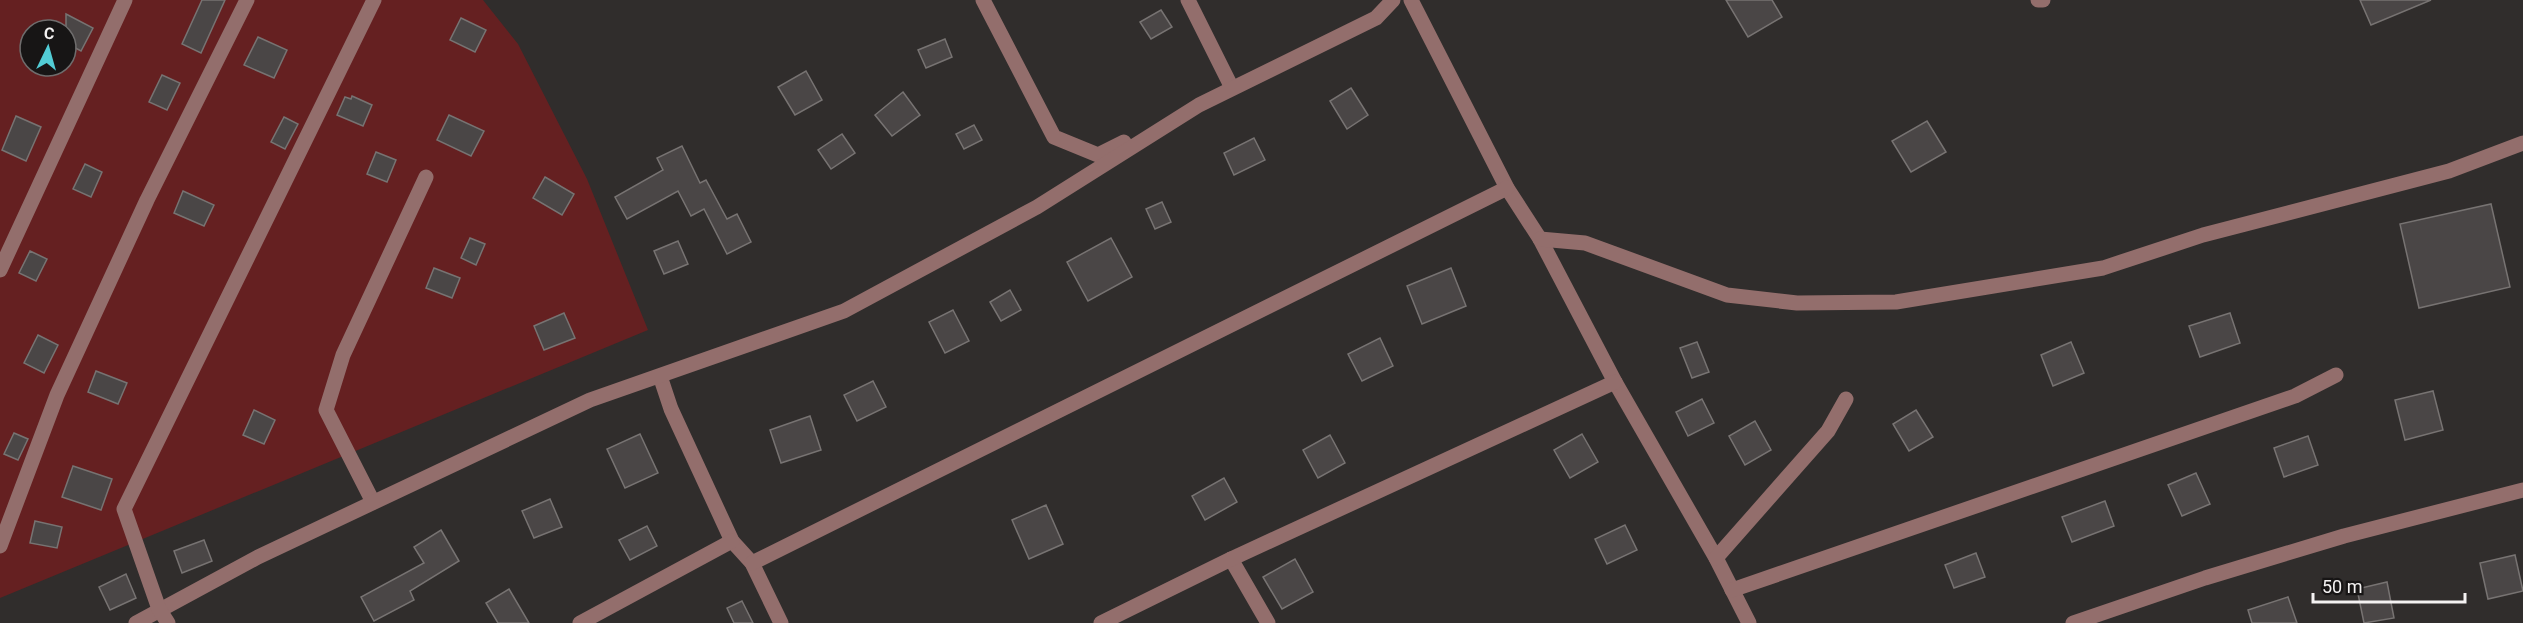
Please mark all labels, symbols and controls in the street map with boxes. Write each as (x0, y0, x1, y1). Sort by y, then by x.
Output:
north arrow (18, 18, 78, 78)
text: С (43, 24, 55, 43)
scale bar (2313, 566, 2464, 604)
text: 50 m (2322, 576, 2362, 597)

